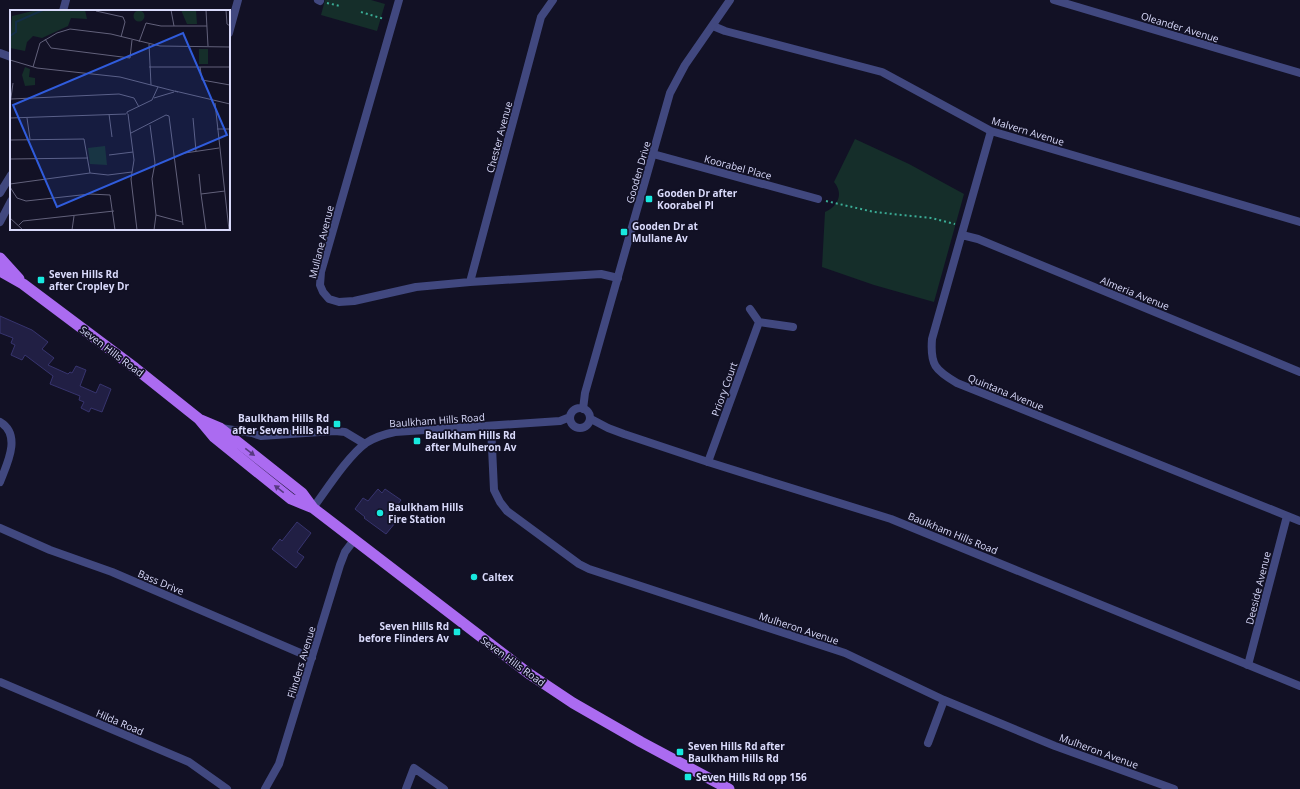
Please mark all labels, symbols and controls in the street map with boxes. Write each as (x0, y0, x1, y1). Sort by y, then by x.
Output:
street label: Oleander Avenue (1139, 8, 1221, 46)
inset map (10, 10, 230, 230)
street label: Chester Avenue (483, 99, 515, 174)
street label: Malvern Avenue (990, 113, 1066, 149)
street label: Gooden Drive (622, 139, 654, 205)
street label: Koorabel Place (703, 151, 774, 183)
place label: Gooden Dr after Koorabel Pl (657, 186, 738, 212)
marker: Gooden Dr after Koorabel Pl (644, 194, 654, 204)
street label: Mullane Avenue (305, 204, 337, 280)
place label: Gooden Dr at Mullane Av (632, 219, 699, 245)
marker: Gooden Dr at Mullane Av (619, 227, 629, 237)
place label: Seven Hills Rd after Cropley Dr (49, 267, 129, 293)
street label: Almeria Avenue (1098, 273, 1172, 313)
marker: Seven Hills Rd after Cropley Dr (36, 275, 46, 285)
street label: Seven Hills Road (77, 322, 147, 380)
street label: Priory Court (708, 360, 740, 418)
street label: Quintana Avenue (966, 370, 1046, 414)
street label: Baulkham Hills Road (389, 410, 485, 430)
place label: Baulkham Hills Rd after Seven Hills Rd (232, 411, 329, 437)
marker: Baulkham Hills Rd after Seven Hills Rd (332, 419, 342, 429)
place label: Baulkham Hills Rd after Mulheron Av (425, 428, 517, 454)
marker: Baulkham Hills Rd after Mulheron Av (412, 436, 422, 446)
one-way arrow (245, 448, 256, 457)
one-way arrow (274, 485, 285, 494)
place label: Baulkham Hills Fire Station (388, 500, 463, 526)
marker: Baulkham Hills Fire Station (375, 508, 385, 518)
street label: Baulkham Hills Road (906, 509, 1000, 557)
street label: Deeside Avenue (1242, 550, 1274, 626)
street label: Bass Drive (136, 566, 186, 598)
place label: Caltex (482, 570, 514, 584)
marker: Caltex (469, 572, 479, 582)
street label: Mulheron Avenue (757, 609, 841, 648)
place label: Seven Hills Rd before Flinders Av (359, 619, 449, 645)
street label: Flinders Avenue (283, 624, 319, 700)
marker: Seven Hills Rd before Flinders Av (452, 627, 462, 637)
street label: Seven Hills Road (478, 633, 548, 689)
street label: Hilda Road (94, 706, 146, 738)
street label: Mulheron Avenue (1058, 730, 1141, 772)
place label: Seven Hills Rd after Baulkham Hills Rd (688, 739, 785, 765)
marker: Seven Hills Rd after Baulkham Hills Rd (675, 747, 685, 757)
place label: Seven Hills Rd opp 156 (696, 770, 807, 784)
marker: Seven Hills Rd opp 156 (683, 772, 693, 782)

